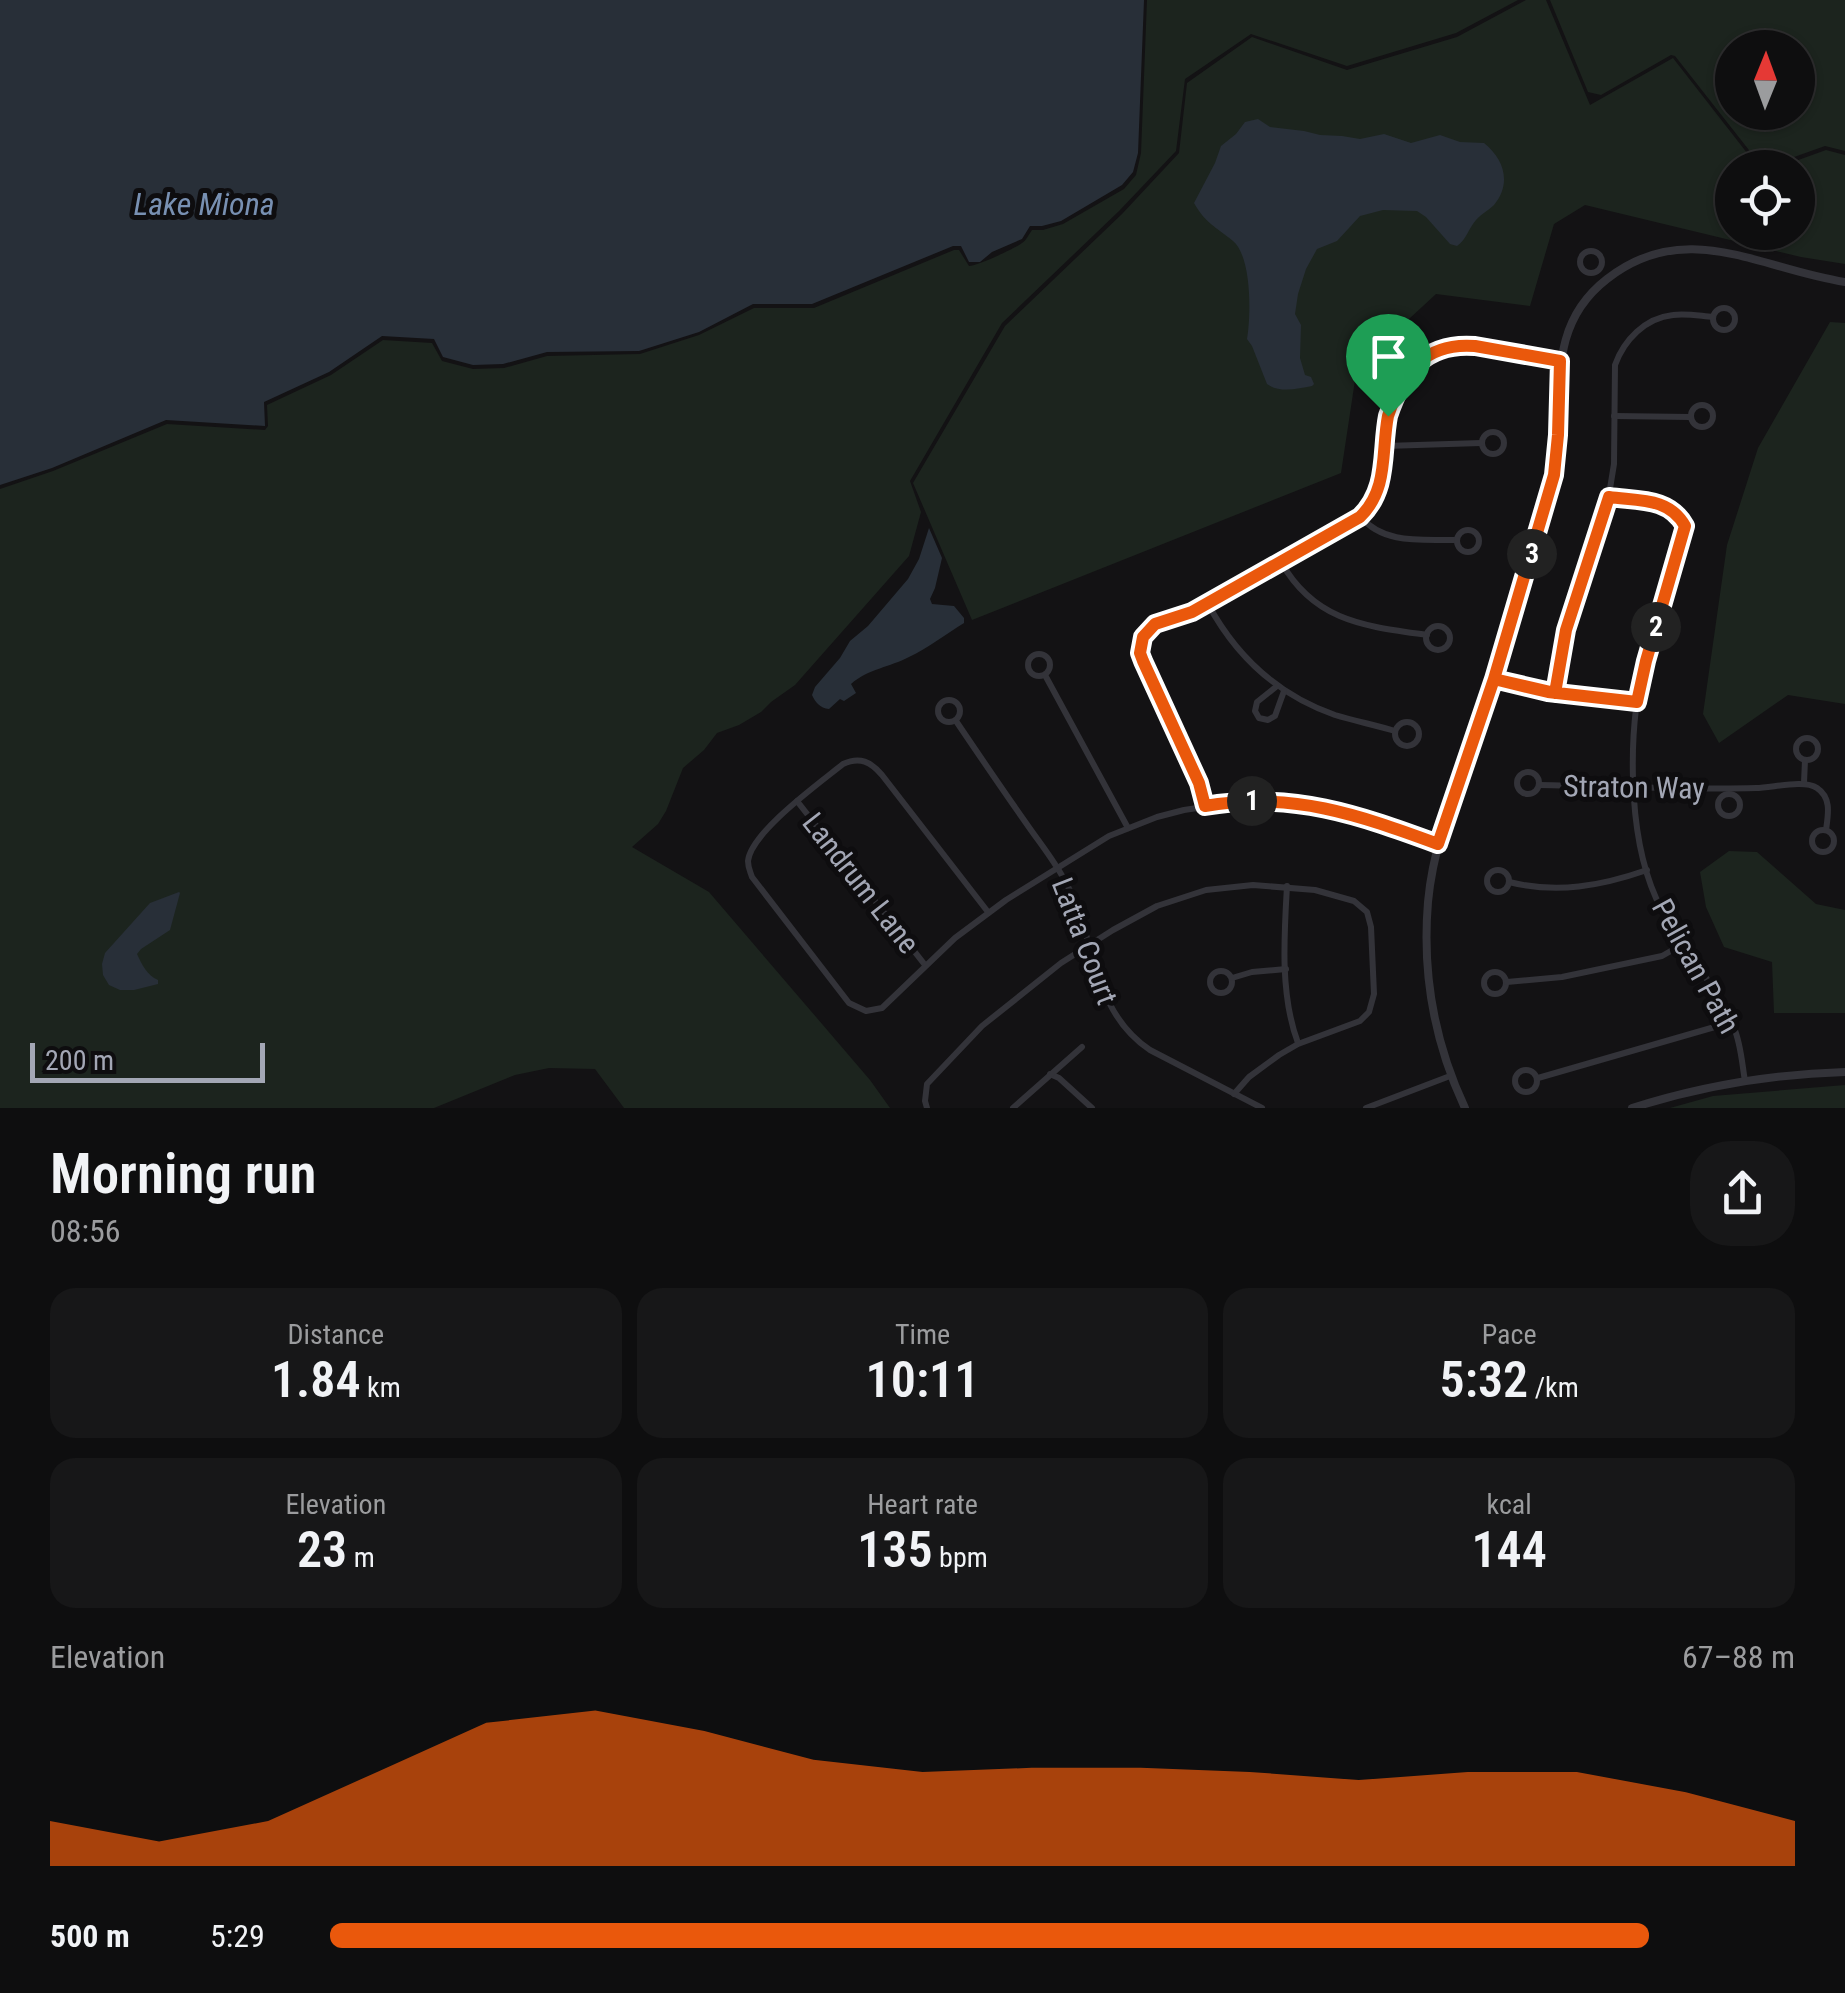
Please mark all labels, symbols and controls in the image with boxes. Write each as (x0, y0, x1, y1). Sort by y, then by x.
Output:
north arrow (1715, 30, 1815, 130)
map controls (1715, 30, 1815, 250)
button: locate (1715, 150, 1815, 250)
water label: Lake Miona (133, 185, 275, 223)
pin (1346, 314, 1431, 417)
icon: arrive (1361, 329, 1416, 384)
pin: 3 (1507, 529, 1557, 579)
text: 3 (1525, 537, 1539, 570)
pin: 2 (1631, 602, 1681, 652)
text: 2 (1649, 610, 1663, 643)
street label: Straton Way (1563, 768, 1705, 806)
pin: 1 (1227, 776, 1277, 826)
text: 1 (1245, 784, 1259, 817)
street label: Landrum Lane (795, 806, 927, 960)
street label: Latta Court (1045, 873, 1125, 1009)
street label: Pelican Path (1645, 893, 1747, 1039)
scale bar (30, 1038, 265, 1082)
text: 200 m (45, 1044, 114, 1077)
button: share (1690, 1141, 1795, 1246)
text: Morning run (50, 1142, 316, 1206)
text: 08:56 (50, 1212, 121, 1250)
text: Distance (288, 1318, 384, 1351)
text: Time (895, 1318, 950, 1351)
text: Pace (1482, 1318, 1537, 1351)
text: 1.84 (271, 1351, 361, 1409)
text: 10:11 (866, 1351, 979, 1409)
text: 5:32 (1440, 1351, 1528, 1409)
text: km (361, 1371, 401, 1404)
text: /km (1528, 1371, 1579, 1404)
text: Elevation (285, 1488, 386, 1521)
text: Heart rate (867, 1488, 978, 1521)
text: kcal (1487, 1488, 1532, 1521)
text: 23 (297, 1521, 347, 1579)
text: 135 (857, 1521, 933, 1579)
text: 144 (1471, 1521, 1547, 1579)
text: m (347, 1541, 375, 1574)
text: bpm (933, 1541, 988, 1574)
text: Elevation (50, 1638, 165, 1676)
text: 67–88 m (1682, 1638, 1795, 1676)
text: 500 m (50, 1917, 130, 1955)
text: 5:29 (210, 1917, 265, 1955)

